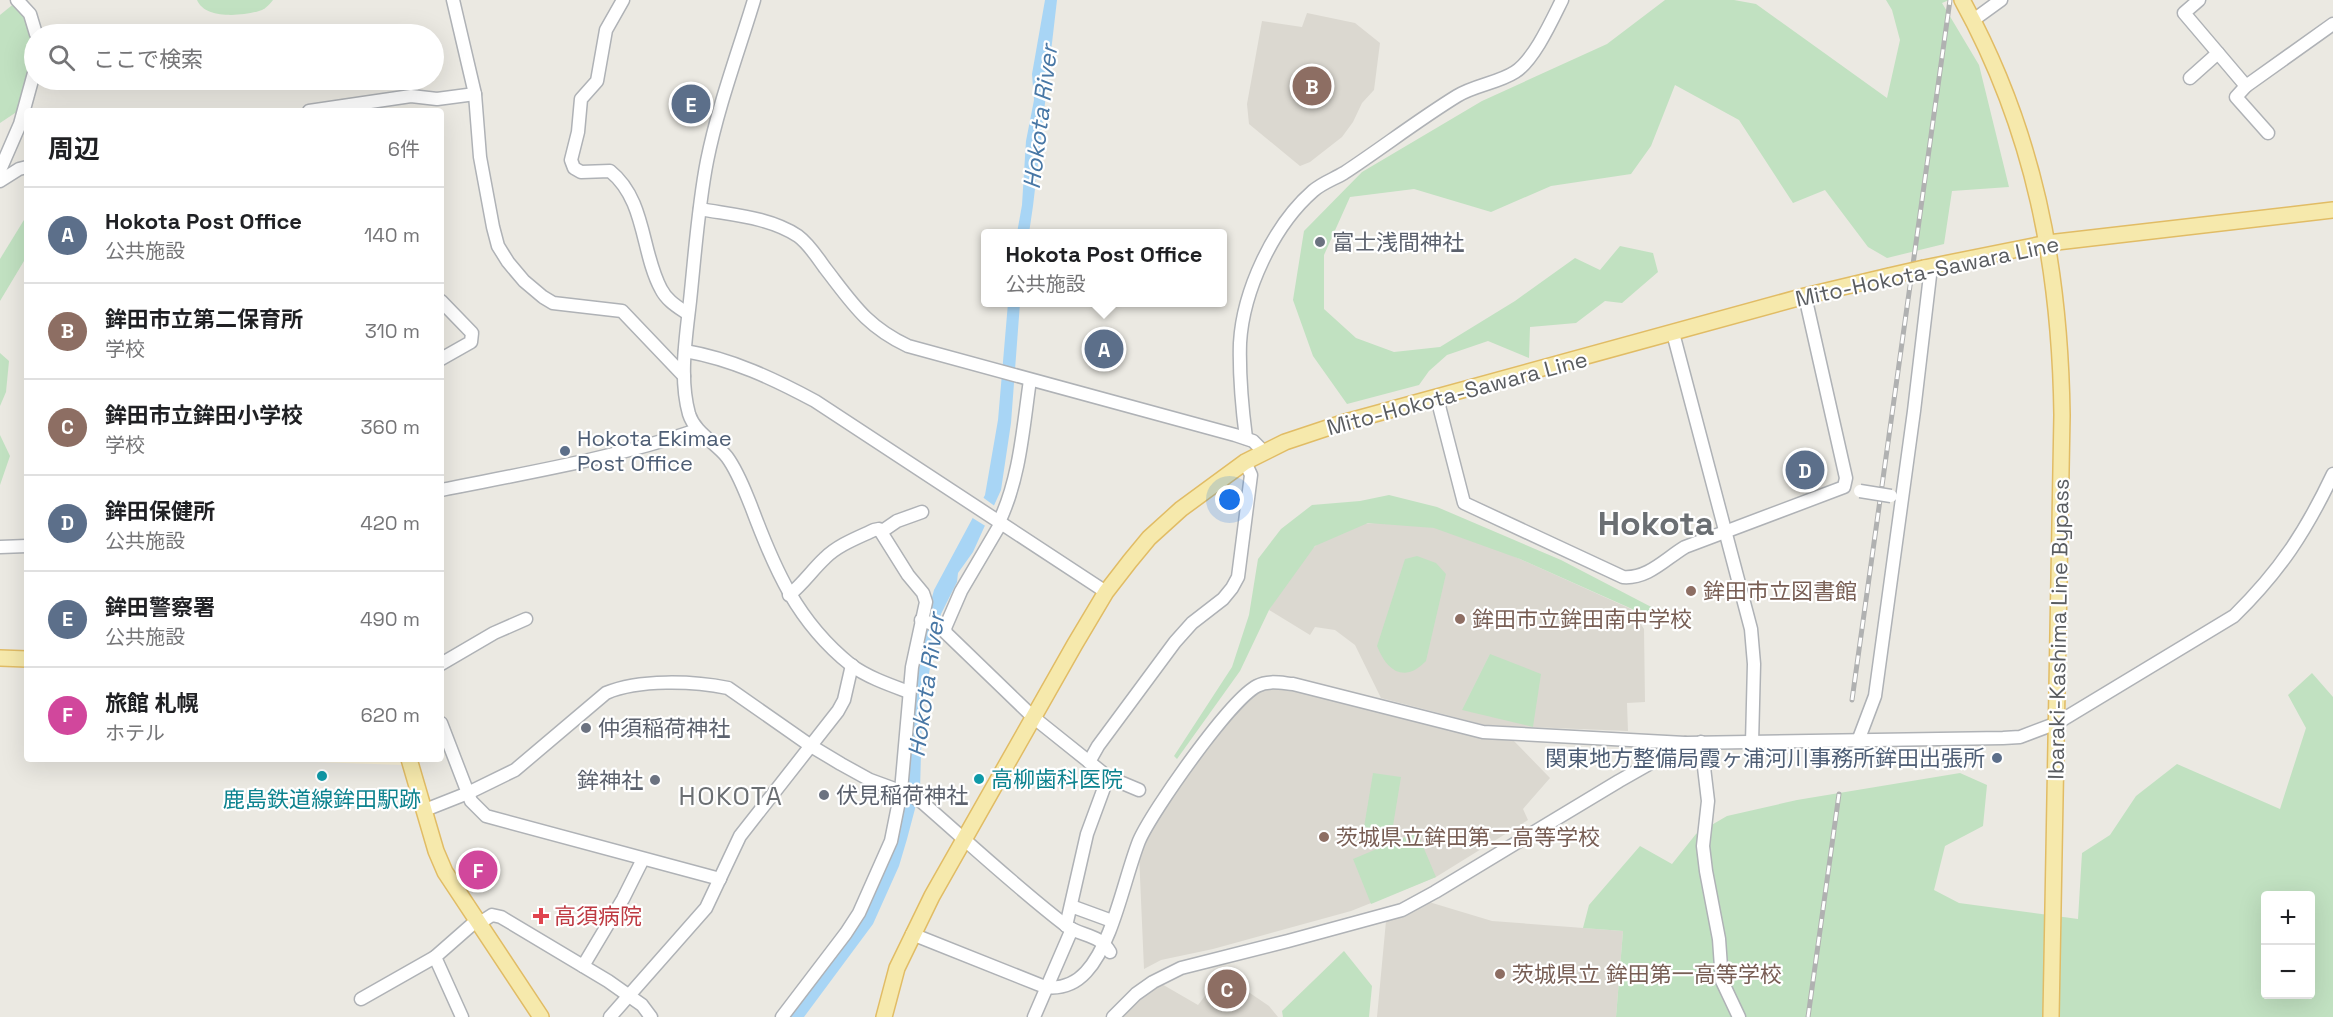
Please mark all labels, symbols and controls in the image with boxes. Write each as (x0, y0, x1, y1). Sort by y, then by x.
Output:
search box (24, 24, 444, 90)
water label: Hokota River (1016, 40, 1065, 191)
icon: search (45, 41, 78, 74)
text: ここで検索 (93, 45, 203, 73)
pin: B (1292, 64, 1332, 109)
pin: E (672, 82, 710, 126)
text: 周辺 (48, 132, 100, 166)
text: 6件 (388, 136, 420, 162)
text: Hokota Post Office (105, 207, 302, 235)
text: A (61, 222, 74, 248)
text: 140 m (364, 222, 420, 248)
place label: 富士浅間神社 (1332, 228, 1464, 256)
popup (981, 229, 1227, 307)
street label: Mito-Hokota-Sawara Line (1793, 229, 2061, 313)
marker: 富士浅間神社 (1313, 235, 1327, 249)
text: 公共施設 (105, 238, 185, 264)
text: Hokota Post Office (1006, 240, 1202, 268)
text: 公共施設 (1006, 271, 1086, 297)
text: 鉾田市立第二保育所 (105, 305, 303, 333)
text: B (61, 318, 74, 344)
text: 310 m (365, 318, 420, 344)
pin: A (1084, 326, 1124, 372)
text: 学校 (105, 336, 145, 362)
street label: Mito-Hokota-Sawara Line (1324, 345, 1590, 441)
text: 鉾田市立鉾田小学校 (105, 401, 303, 429)
text: C (61, 414, 74, 440)
text: 360 m (361, 414, 420, 440)
place label: Hokota Ekimae Post Office (577, 424, 732, 477)
text: 学校 (105, 432, 145, 458)
marker: Hokota Ekimae Post Office (558, 444, 572, 458)
pin: D (1786, 448, 1824, 492)
street label: Ibaraki-Kashima Line Bypass (2041, 478, 2075, 780)
your location (1215, 485, 1244, 514)
text: 鉾田保健所 (105, 497, 215, 525)
district label: Hokota (1598, 502, 1714, 545)
text: D (61, 510, 74, 536)
text: 420 m (360, 510, 420, 536)
text: 公共施設 (105, 528, 185, 554)
place label: 鉾田市立図書館 (1703, 577, 1857, 605)
marker: 鉾田市立図書館 (1684, 584, 1698, 598)
text: 鉾田警察署 (105, 593, 215, 621)
place label: 鉾田市立鉾田南中学校 (1472, 605, 1692, 633)
text: E (62, 606, 73, 632)
text: 490 m (360, 606, 420, 632)
water label: Hokota River (901, 608, 952, 759)
marker: 鉾田市立鉾田南中学校 (1453, 612, 1467, 626)
text: 公共施設 (105, 624, 185, 650)
text: 旅館 札幌 (105, 689, 199, 717)
text: F (62, 702, 73, 728)
text: 620 m (361, 702, 420, 728)
place label: 仲須稲荷神社 (598, 714, 730, 742)
text: ホテル (105, 720, 165, 746)
marker: 仲須稲荷神社 (579, 721, 593, 735)
place label: 関東地方整備局霞ヶ浦河川事務所鉾田出張所 (1545, 744, 1985, 772)
marker: 関東地方整備局霞ヶ浦河川事務所鉾田出張所 (1990, 751, 2004, 765)
place label: 高柳歯科医院 (991, 765, 1123, 793)
place label: 鉾神社 (577, 766, 643, 794)
marker: 鹿島鉄道線鉾田駅跡 (315, 769, 329, 783)
marker: 高柳歯科医院 (972, 772, 986, 786)
marker: 鉾神社 (648, 773, 662, 787)
district label: HOKOTA (679, 779, 783, 813)
place label: 伏見稲荷神社 (836, 781, 968, 809)
place label: 鹿島鉄道線鉾田駅跡 (223, 785, 421, 813)
marker: 伏見稲荷神社 (817, 788, 831, 802)
place label: 茨城県立鉾田第二高等学校 (1336, 823, 1600, 851)
marker: 茨城県立鉾田第二高等学校 (1317, 830, 1331, 844)
pin: F (458, 848, 498, 892)
map controls (2261, 891, 2315, 999)
button: + (2261, 891, 2315, 945)
place label: 高須病院 (554, 902, 642, 930)
marker: 高須病院 (532, 907, 550, 925)
button: − (2261, 945, 2315, 999)
place label: 茨城県立 鉾田第一高等学校 (1512, 960, 1782, 988)
pin: C (1208, 966, 1246, 1012)
marker: 茨城県立 鉾田第一高等学校 (1493, 967, 1507, 981)

